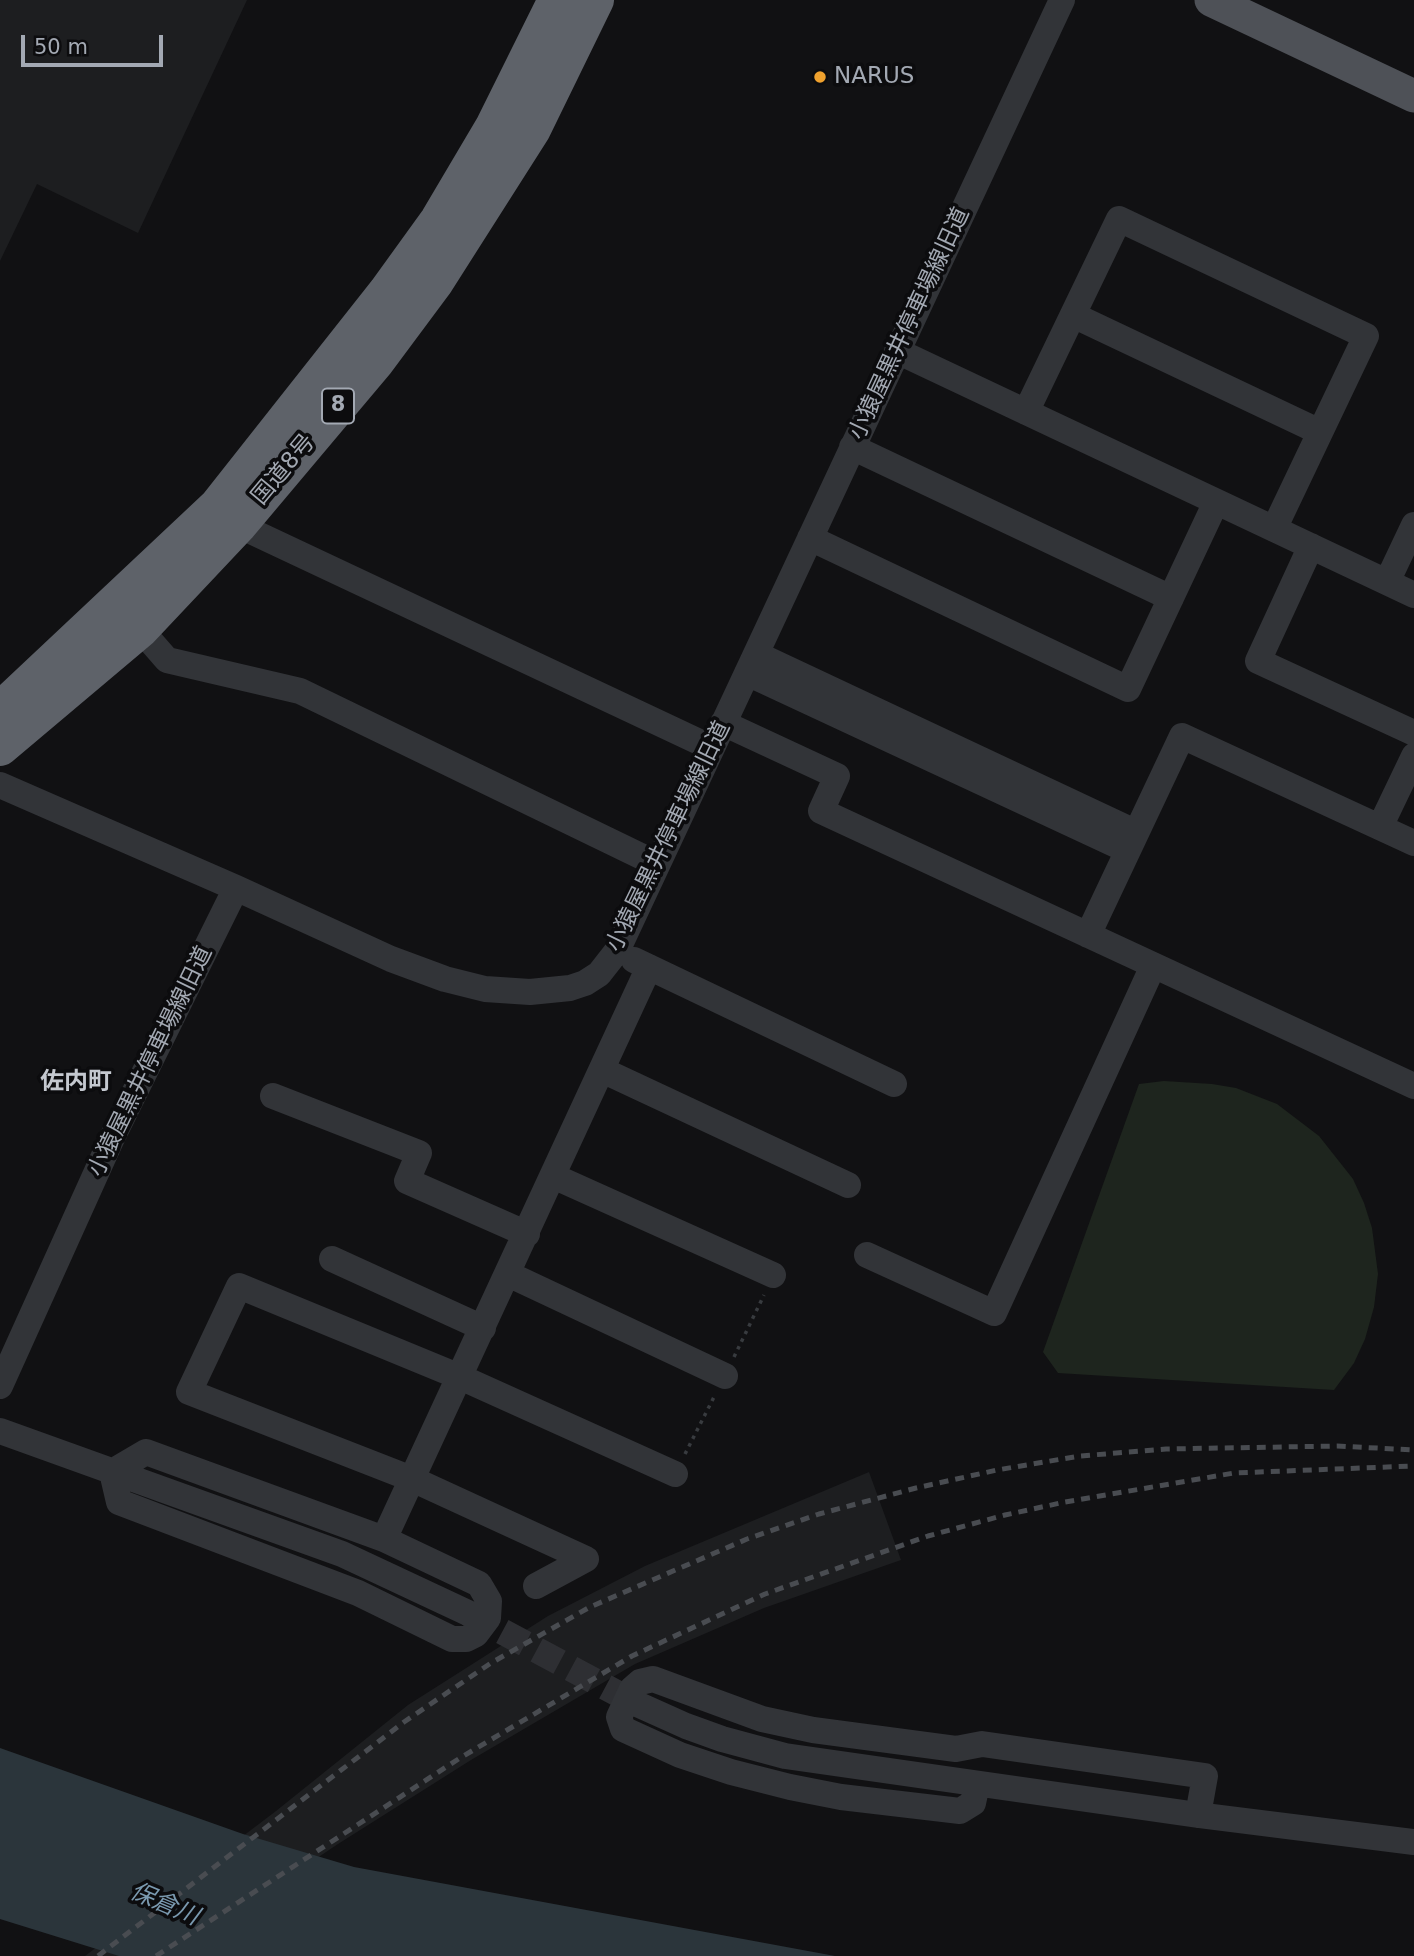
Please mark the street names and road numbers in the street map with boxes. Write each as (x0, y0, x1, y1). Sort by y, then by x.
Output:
street label: 小猿屋黒井停車場線旧道 (844, 204, 976, 444)
road number: 8 (322, 388, 354, 424)
street label: 国道8号 (247, 429, 321, 511)
street label: 小猿屋黒井停車場線旧道 (601, 717, 737, 957)
street label: 小猿屋黒井停車場線旧道 (83, 942, 219, 1182)

